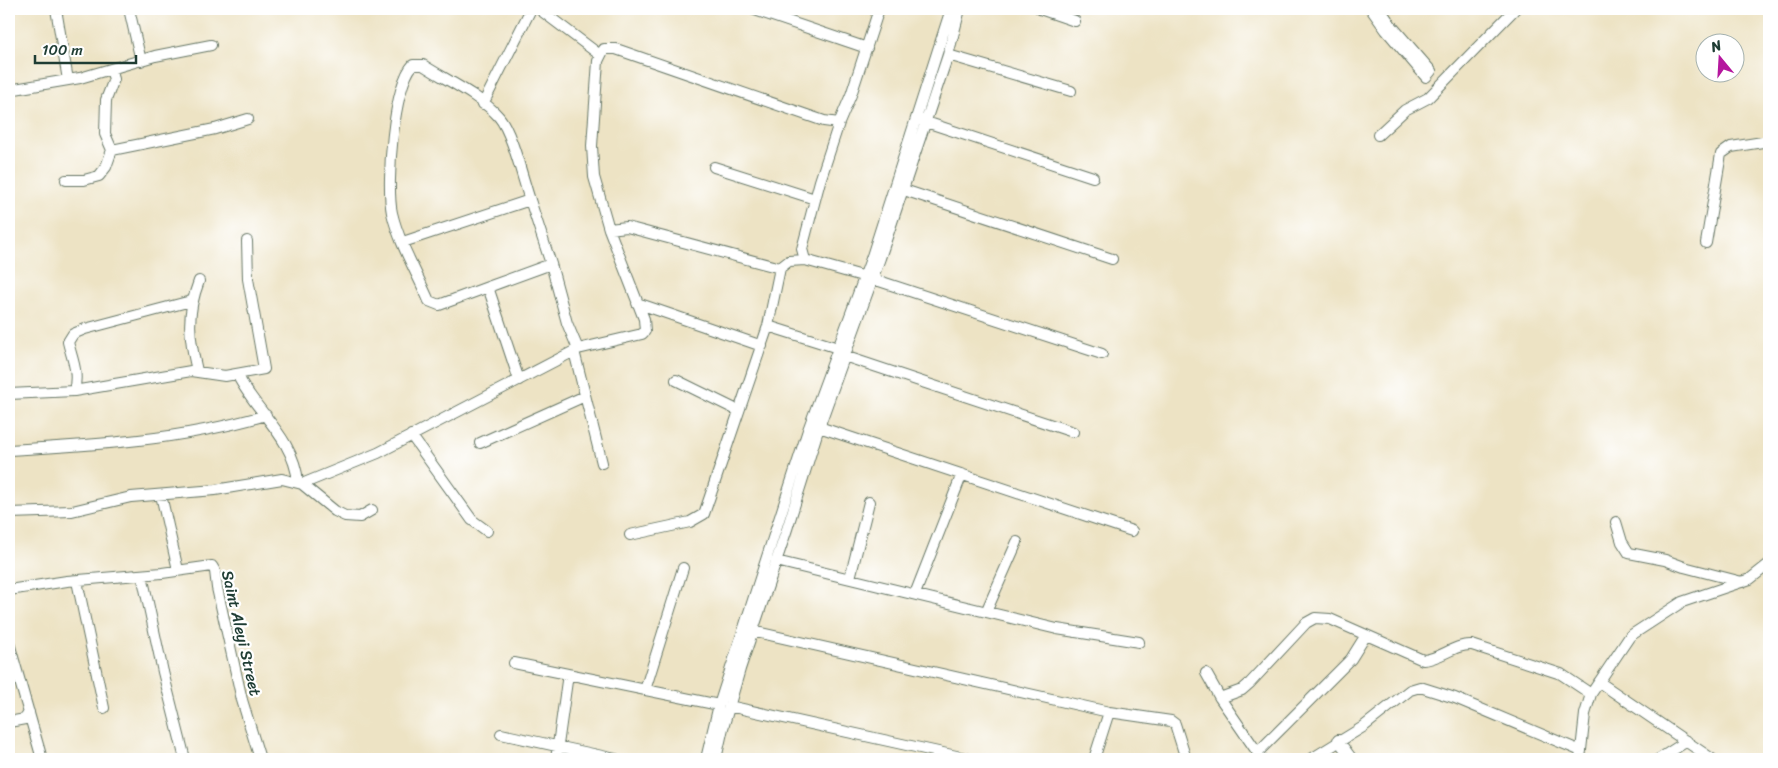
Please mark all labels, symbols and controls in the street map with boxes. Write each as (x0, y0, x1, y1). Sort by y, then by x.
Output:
scale bar (35, 32, 136, 64)
north arrow (1696, 32, 1746, 82)
text: N (1707, 33, 1725, 60)
text: 100 m (42, 37, 83, 63)
street label: Saint Aleyi Street (213, 567, 270, 699)

